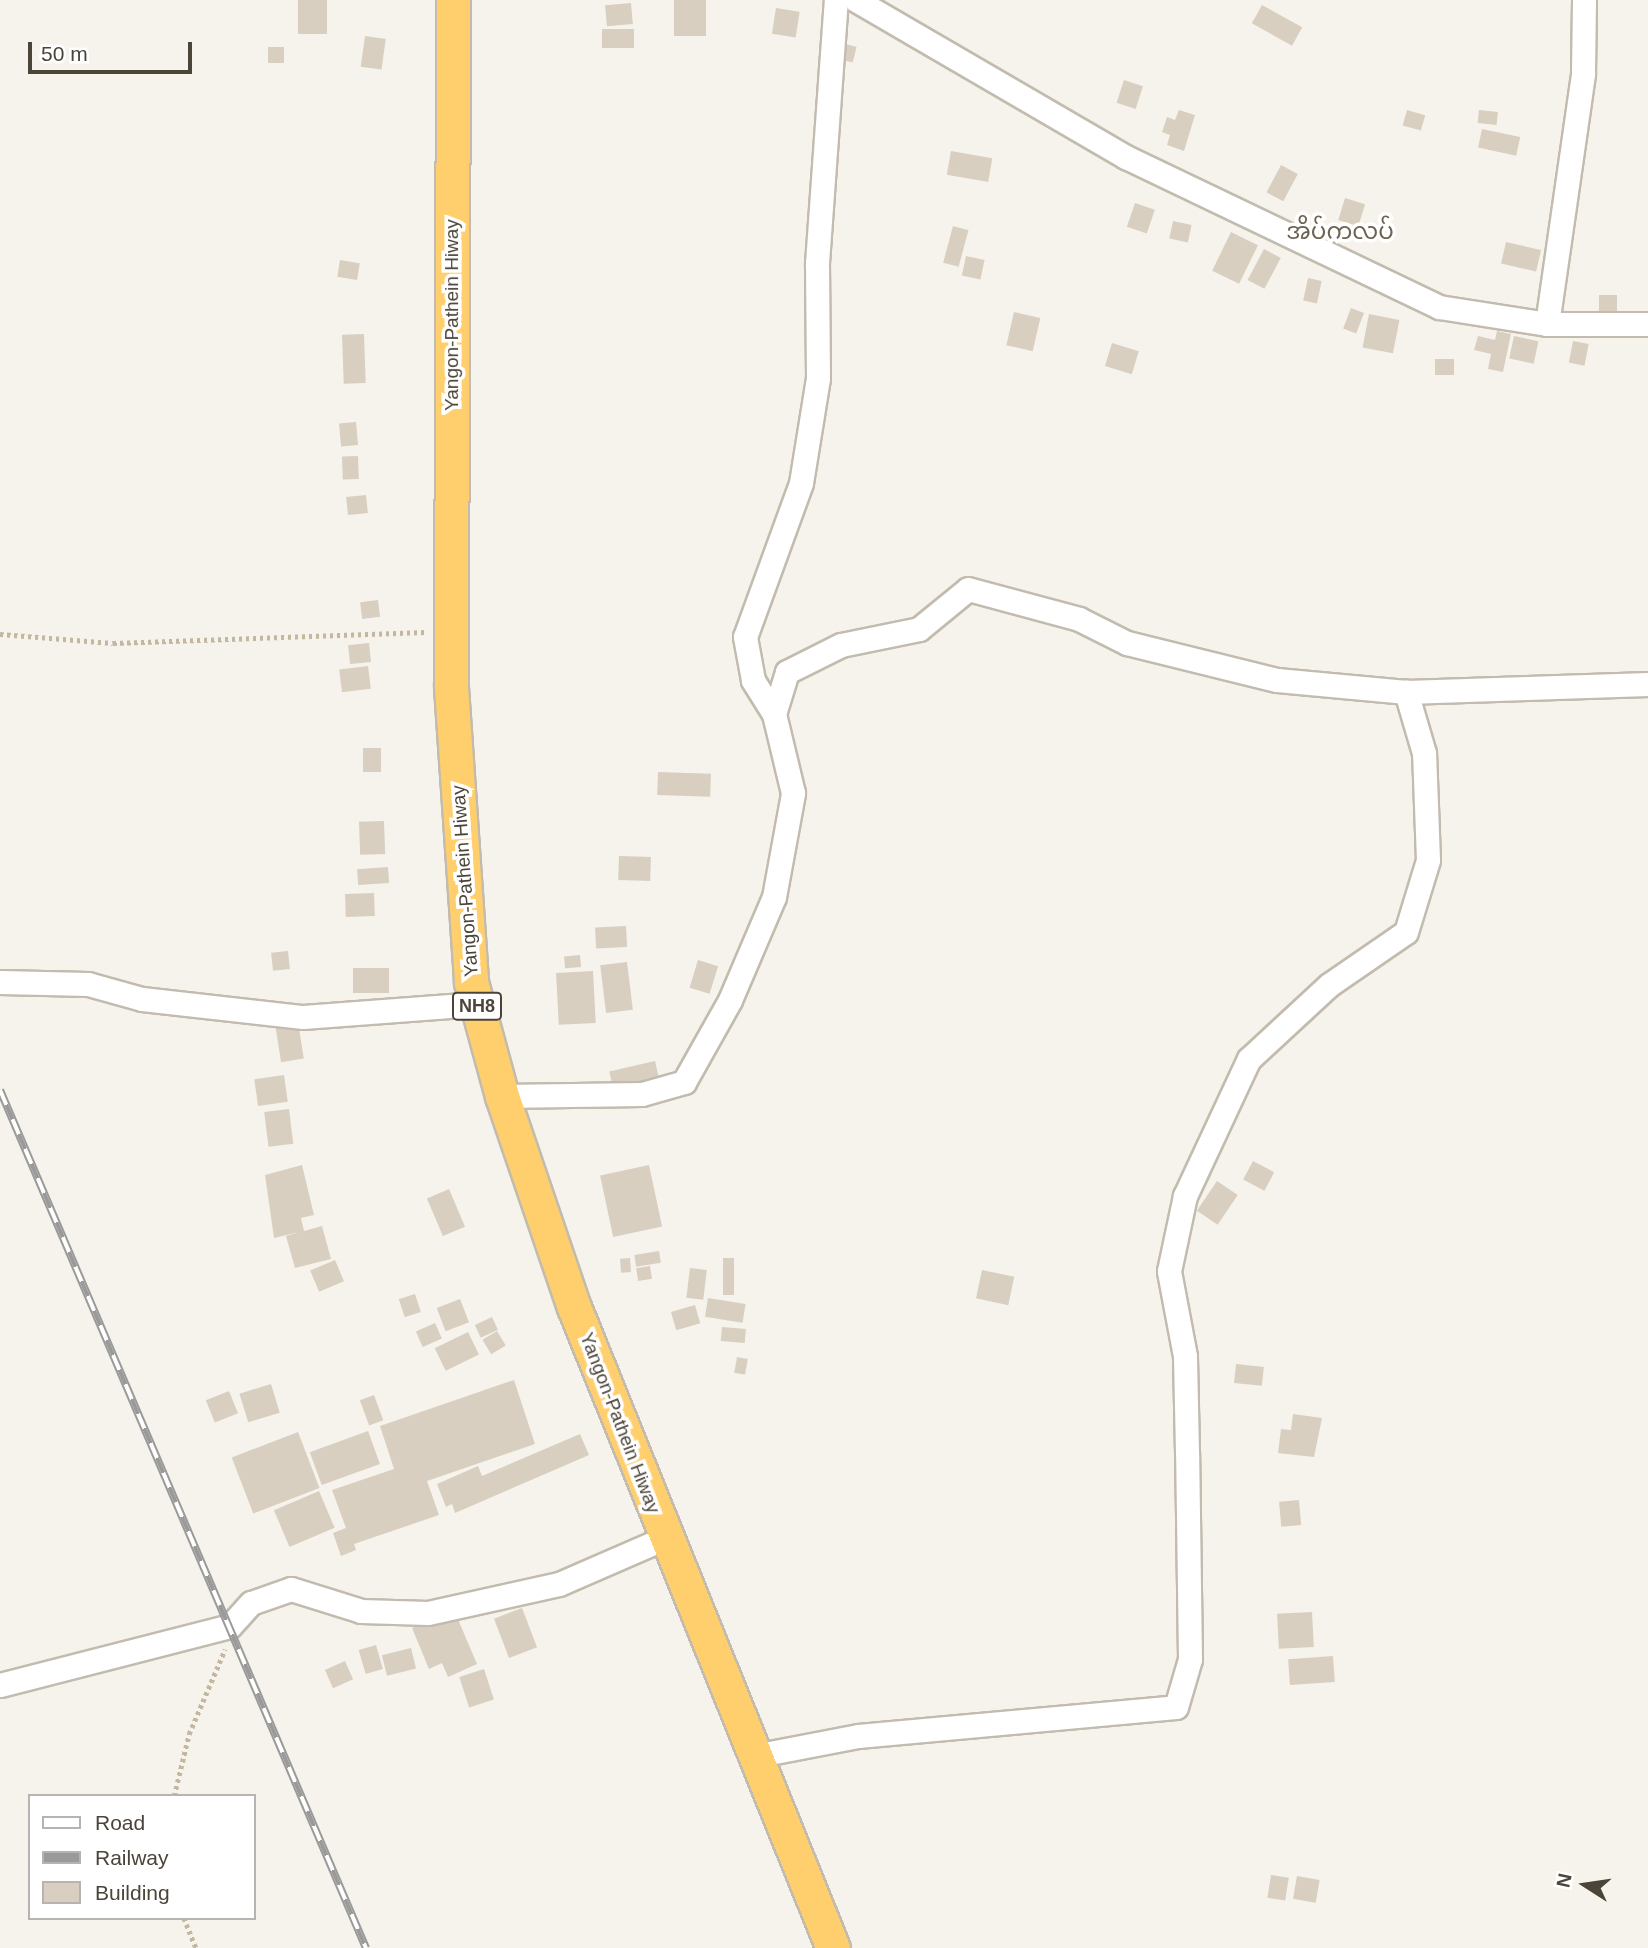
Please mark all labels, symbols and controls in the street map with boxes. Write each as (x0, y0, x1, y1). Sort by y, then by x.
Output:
scale bar (32, 28, 196, 72)
text: 50 m (41, 42, 88, 65)
district label: အိပ်ကလပ် (1286, 217, 1394, 245)
street label: Yangon-Pathein Hiway (441, 219, 463, 411)
street label: Yangon-Pathein Hiway (447, 785, 483, 977)
road number: NH8 (451, 992, 503, 1021)
street label: Yangon-Pathein Hiway (575, 1329, 665, 1517)
legend (28, 1794, 256, 1920)
text: Road (95, 1811, 145, 1834)
text: Railway (95, 1846, 169, 1869)
north arrow (1550, 1850, 1620, 1920)
text: N (1552, 1872, 1576, 1889)
text: Building (95, 1881, 170, 1904)

